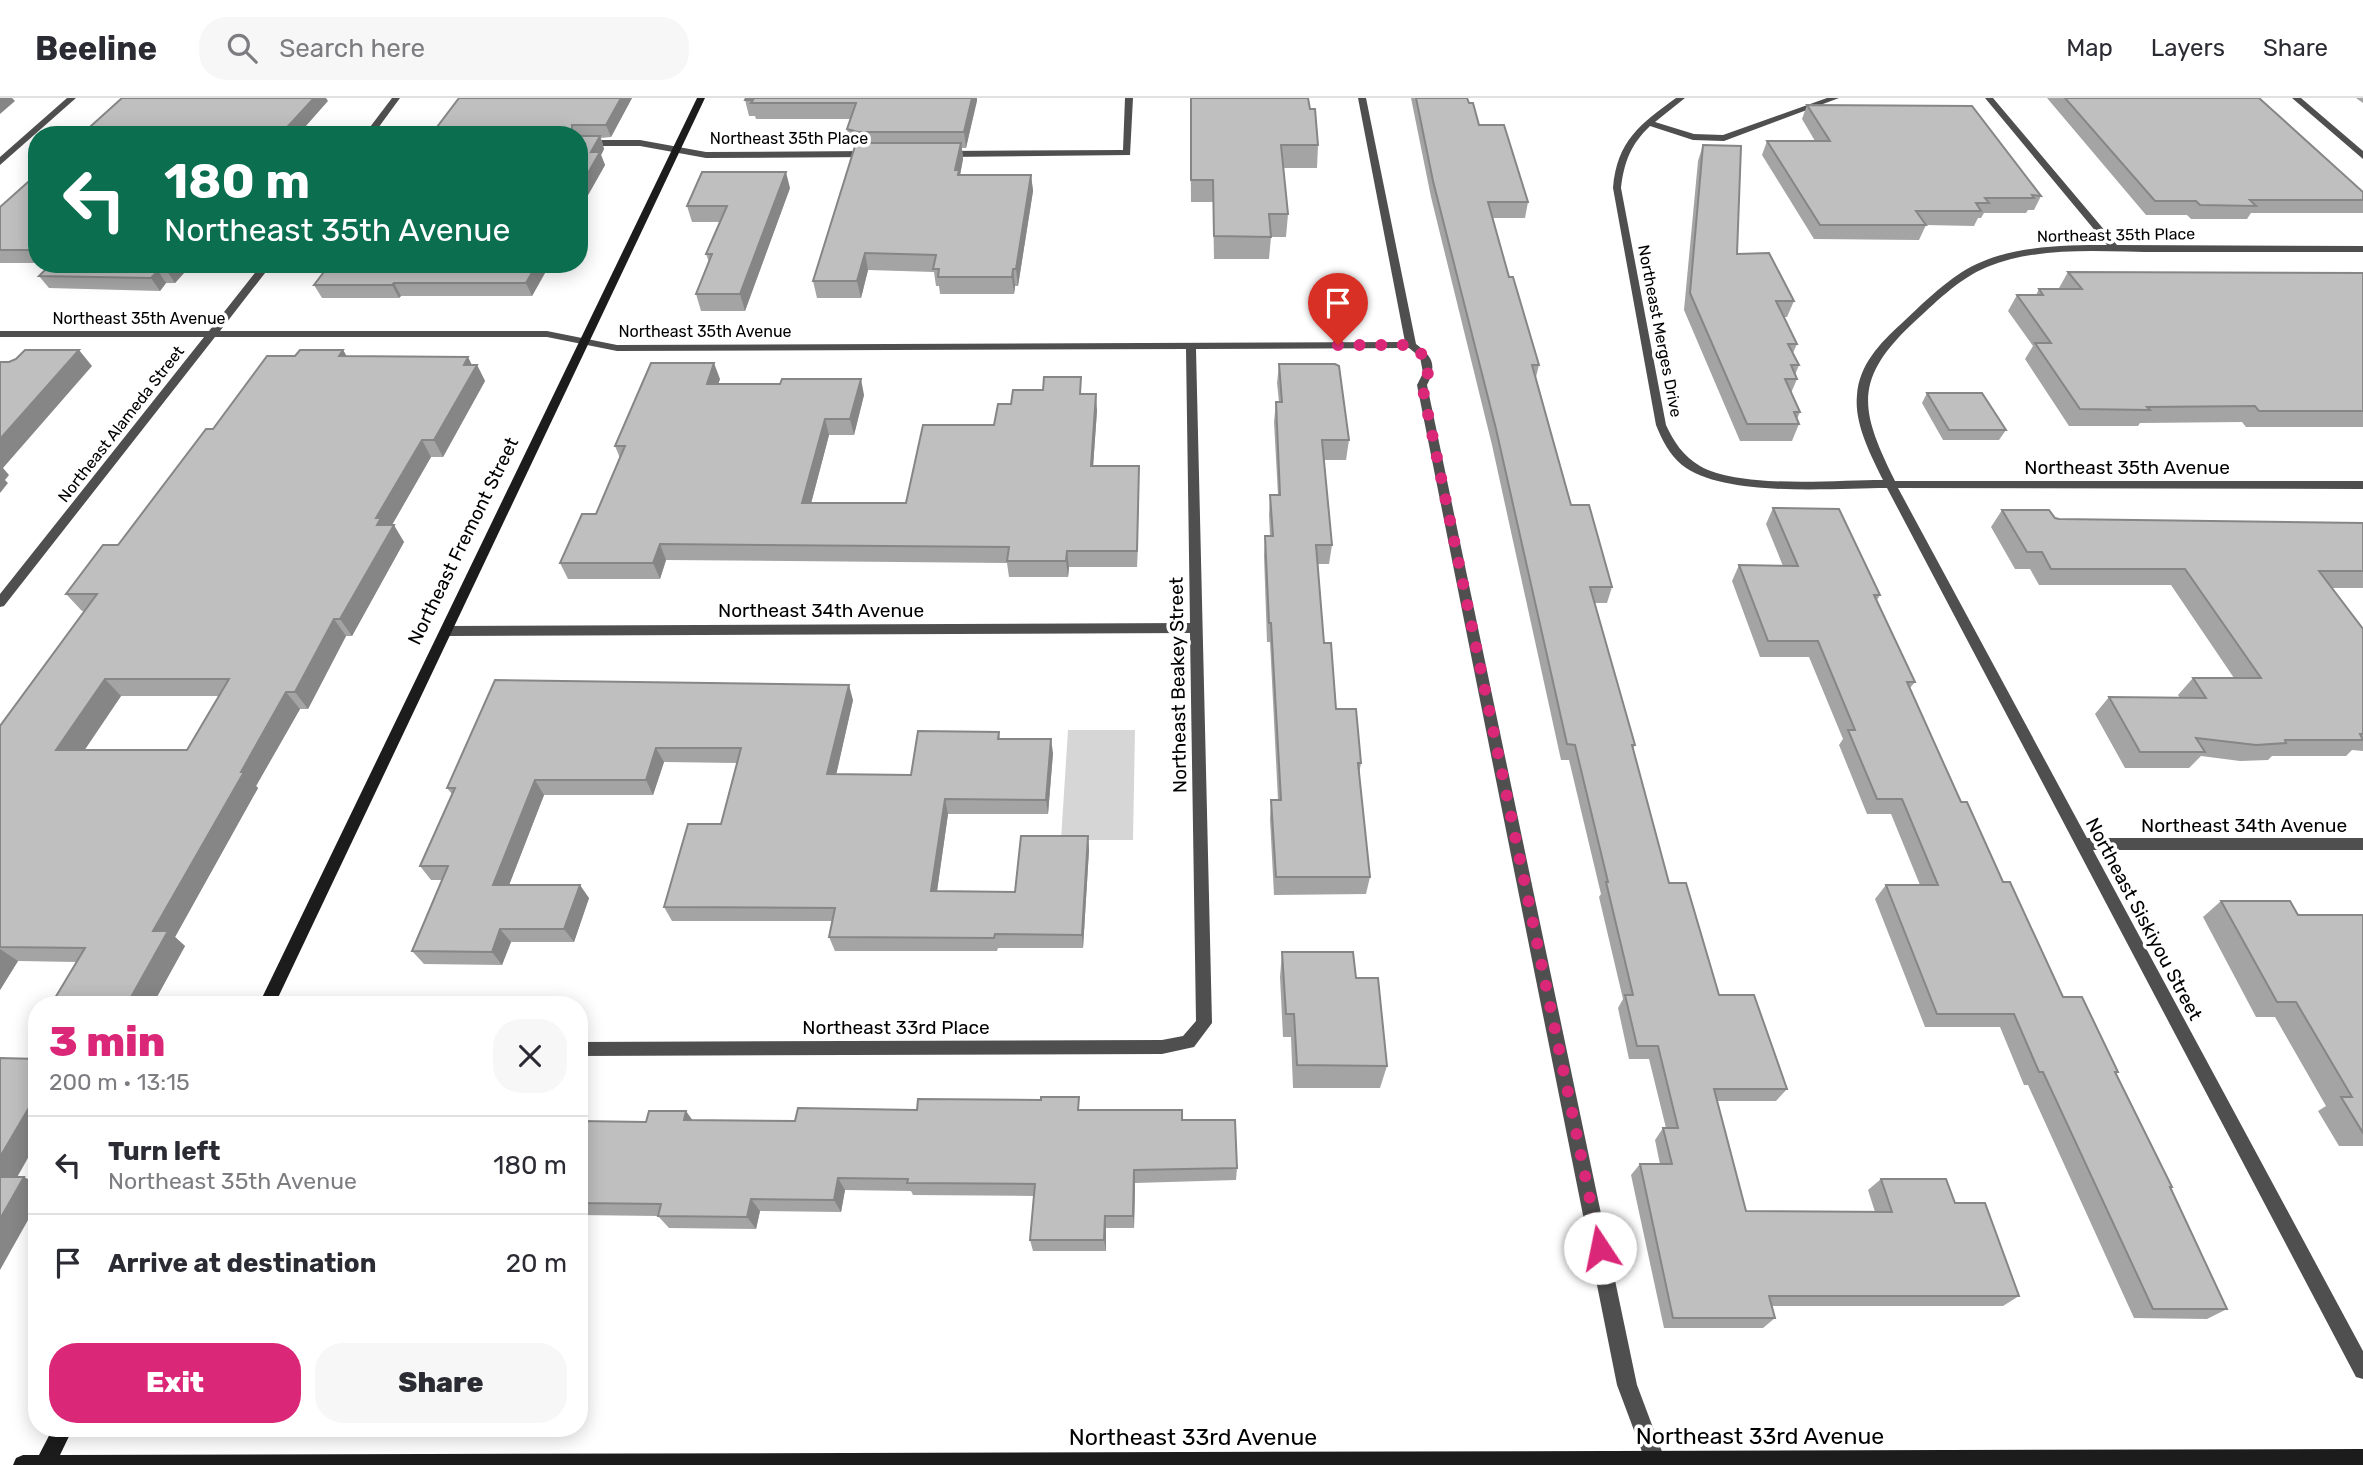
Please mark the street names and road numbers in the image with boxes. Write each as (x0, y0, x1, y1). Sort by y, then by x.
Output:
street label: Northeast 35th Place (710, 129, 868, 148)
street label: Northeast 35th Place (2037, 224, 2195, 246)
street label: Northeast Merges Drive (1634, 243, 1686, 419)
street label: Northeast 35th Avenue (52, 309, 226, 328)
street label: Northeast 35th Avenue (618, 322, 792, 341)
street label: Northeast Alameda Street (54, 342, 188, 506)
street label: Northeast Fremont Street (403, 433, 524, 648)
street label: Northeast 35th Avenue (2024, 456, 2230, 479)
street label: Northeast Beakey Street (1165, 576, 1191, 793)
street label: Northeast 34th Avenue (718, 599, 924, 622)
street label: Northeast Siskiyou Street (2081, 814, 2207, 1025)
street label: Northeast 34th Avenue (2141, 814, 2347, 837)
street label: Northeast 33rd Place (802, 1016, 990, 1039)
street label: Northeast 33rd Avenue (1636, 1422, 1884, 1450)
street label: Northeast 33rd Avenue (1069, 1423, 1317, 1451)

